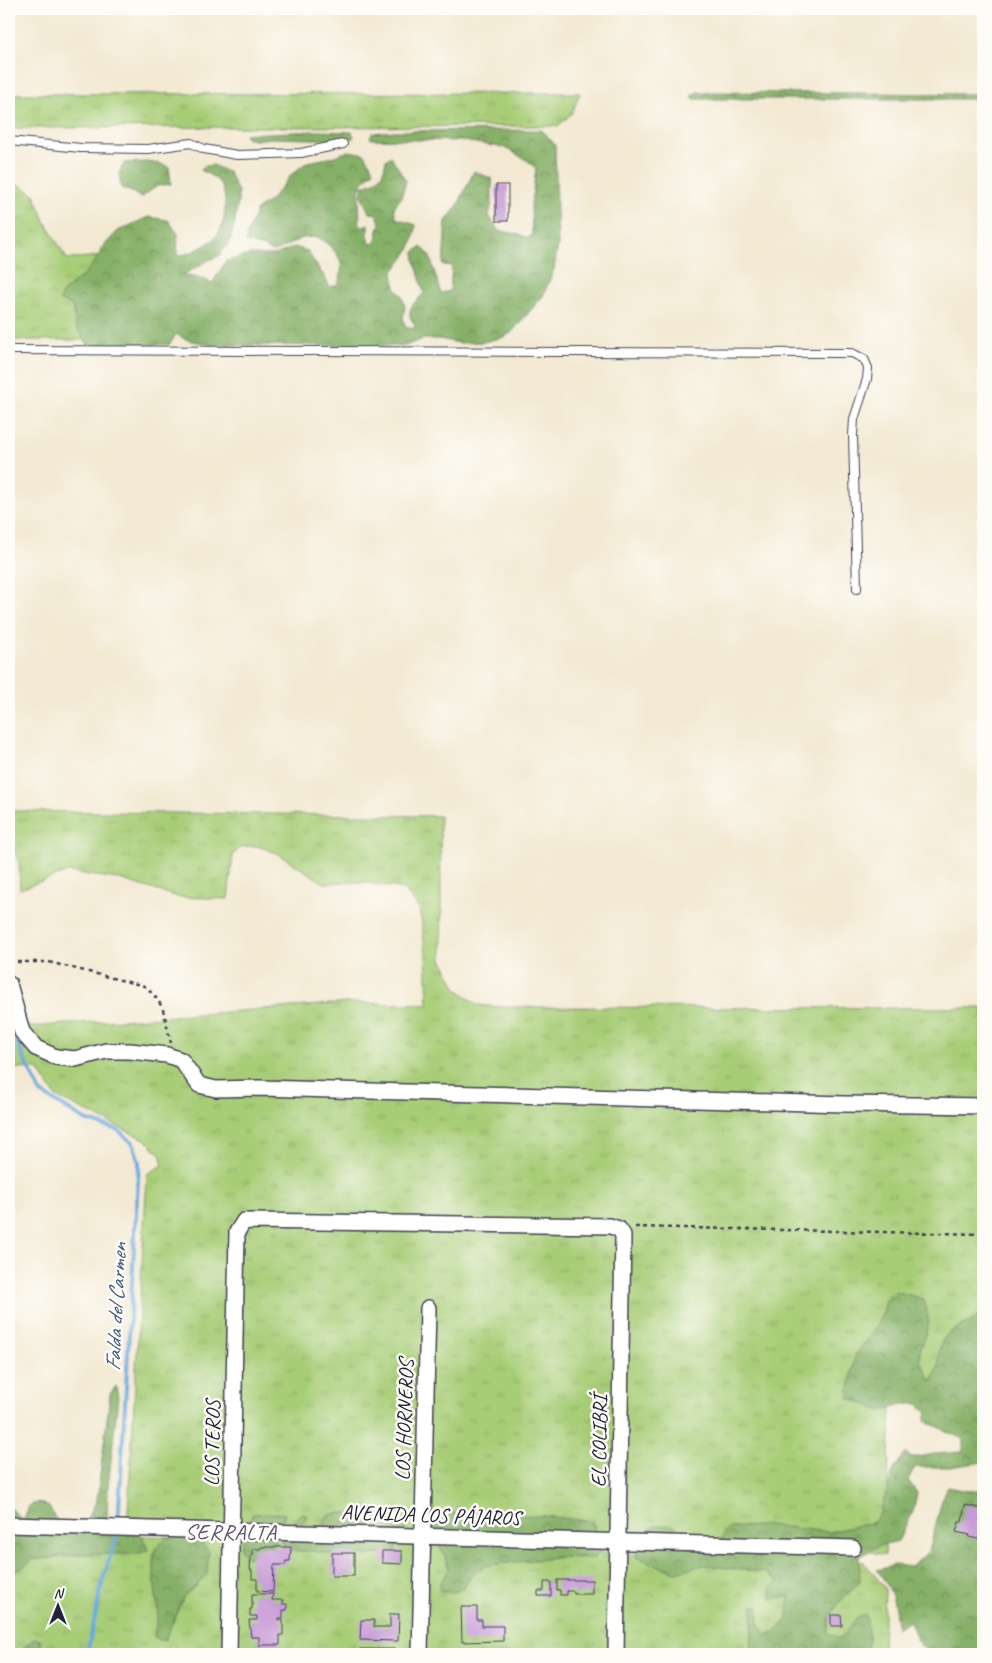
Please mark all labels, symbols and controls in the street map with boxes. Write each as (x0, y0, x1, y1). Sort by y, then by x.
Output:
water label: Falda del Carmen (99, 1241, 133, 1371)
street label: LOS HORNEROS (389, 1355, 419, 1481)
street label: EL COLIBRÍ (585, 1390, 613, 1487)
street label: LOS TEROS (198, 1397, 226, 1486)
street label: AVENIDA LOS PÁJAROS (341, 1499, 524, 1531)
district label: SERRALTA (185, 1518, 277, 1546)
north arrow (32, 1580, 82, 1630)
text: N (54, 1585, 65, 1602)

